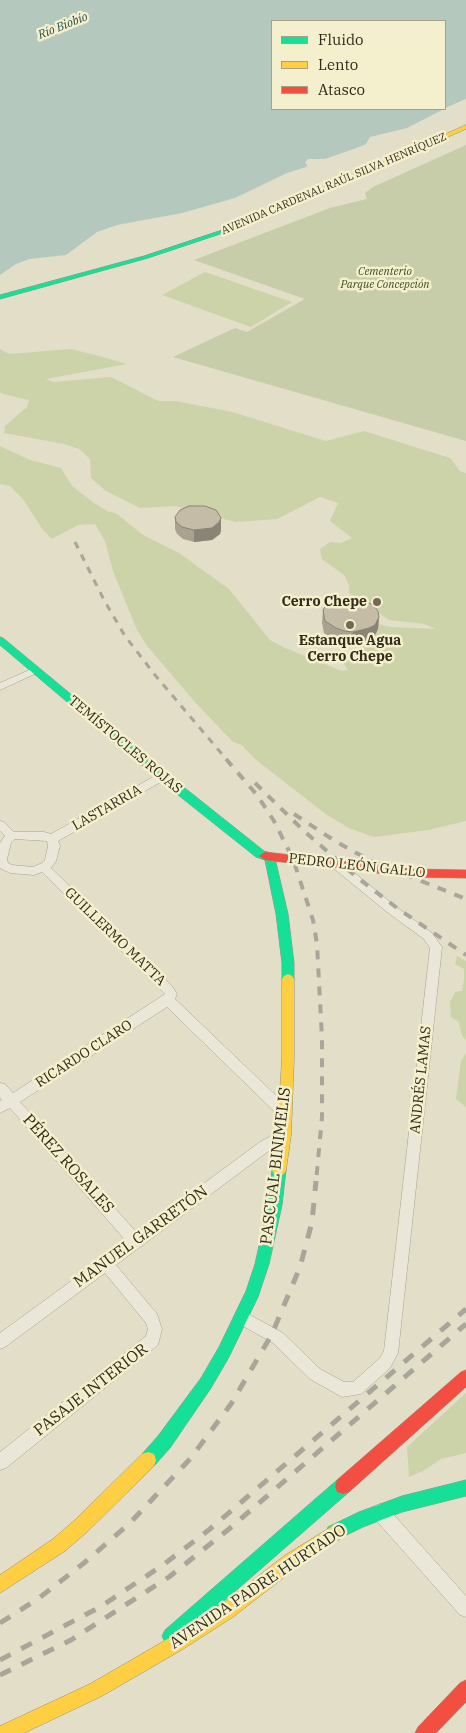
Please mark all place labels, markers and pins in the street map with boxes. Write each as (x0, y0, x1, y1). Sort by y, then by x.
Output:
place label: Cerro Chepe (282, 594, 367, 610)
marker: Cerro Chepe (371, 596, 383, 608)
marker: Estanque Agua Cerro Chepe (344, 619, 356, 631)
place label: Estanque Agua Cerro Chepe (299, 633, 401, 666)

